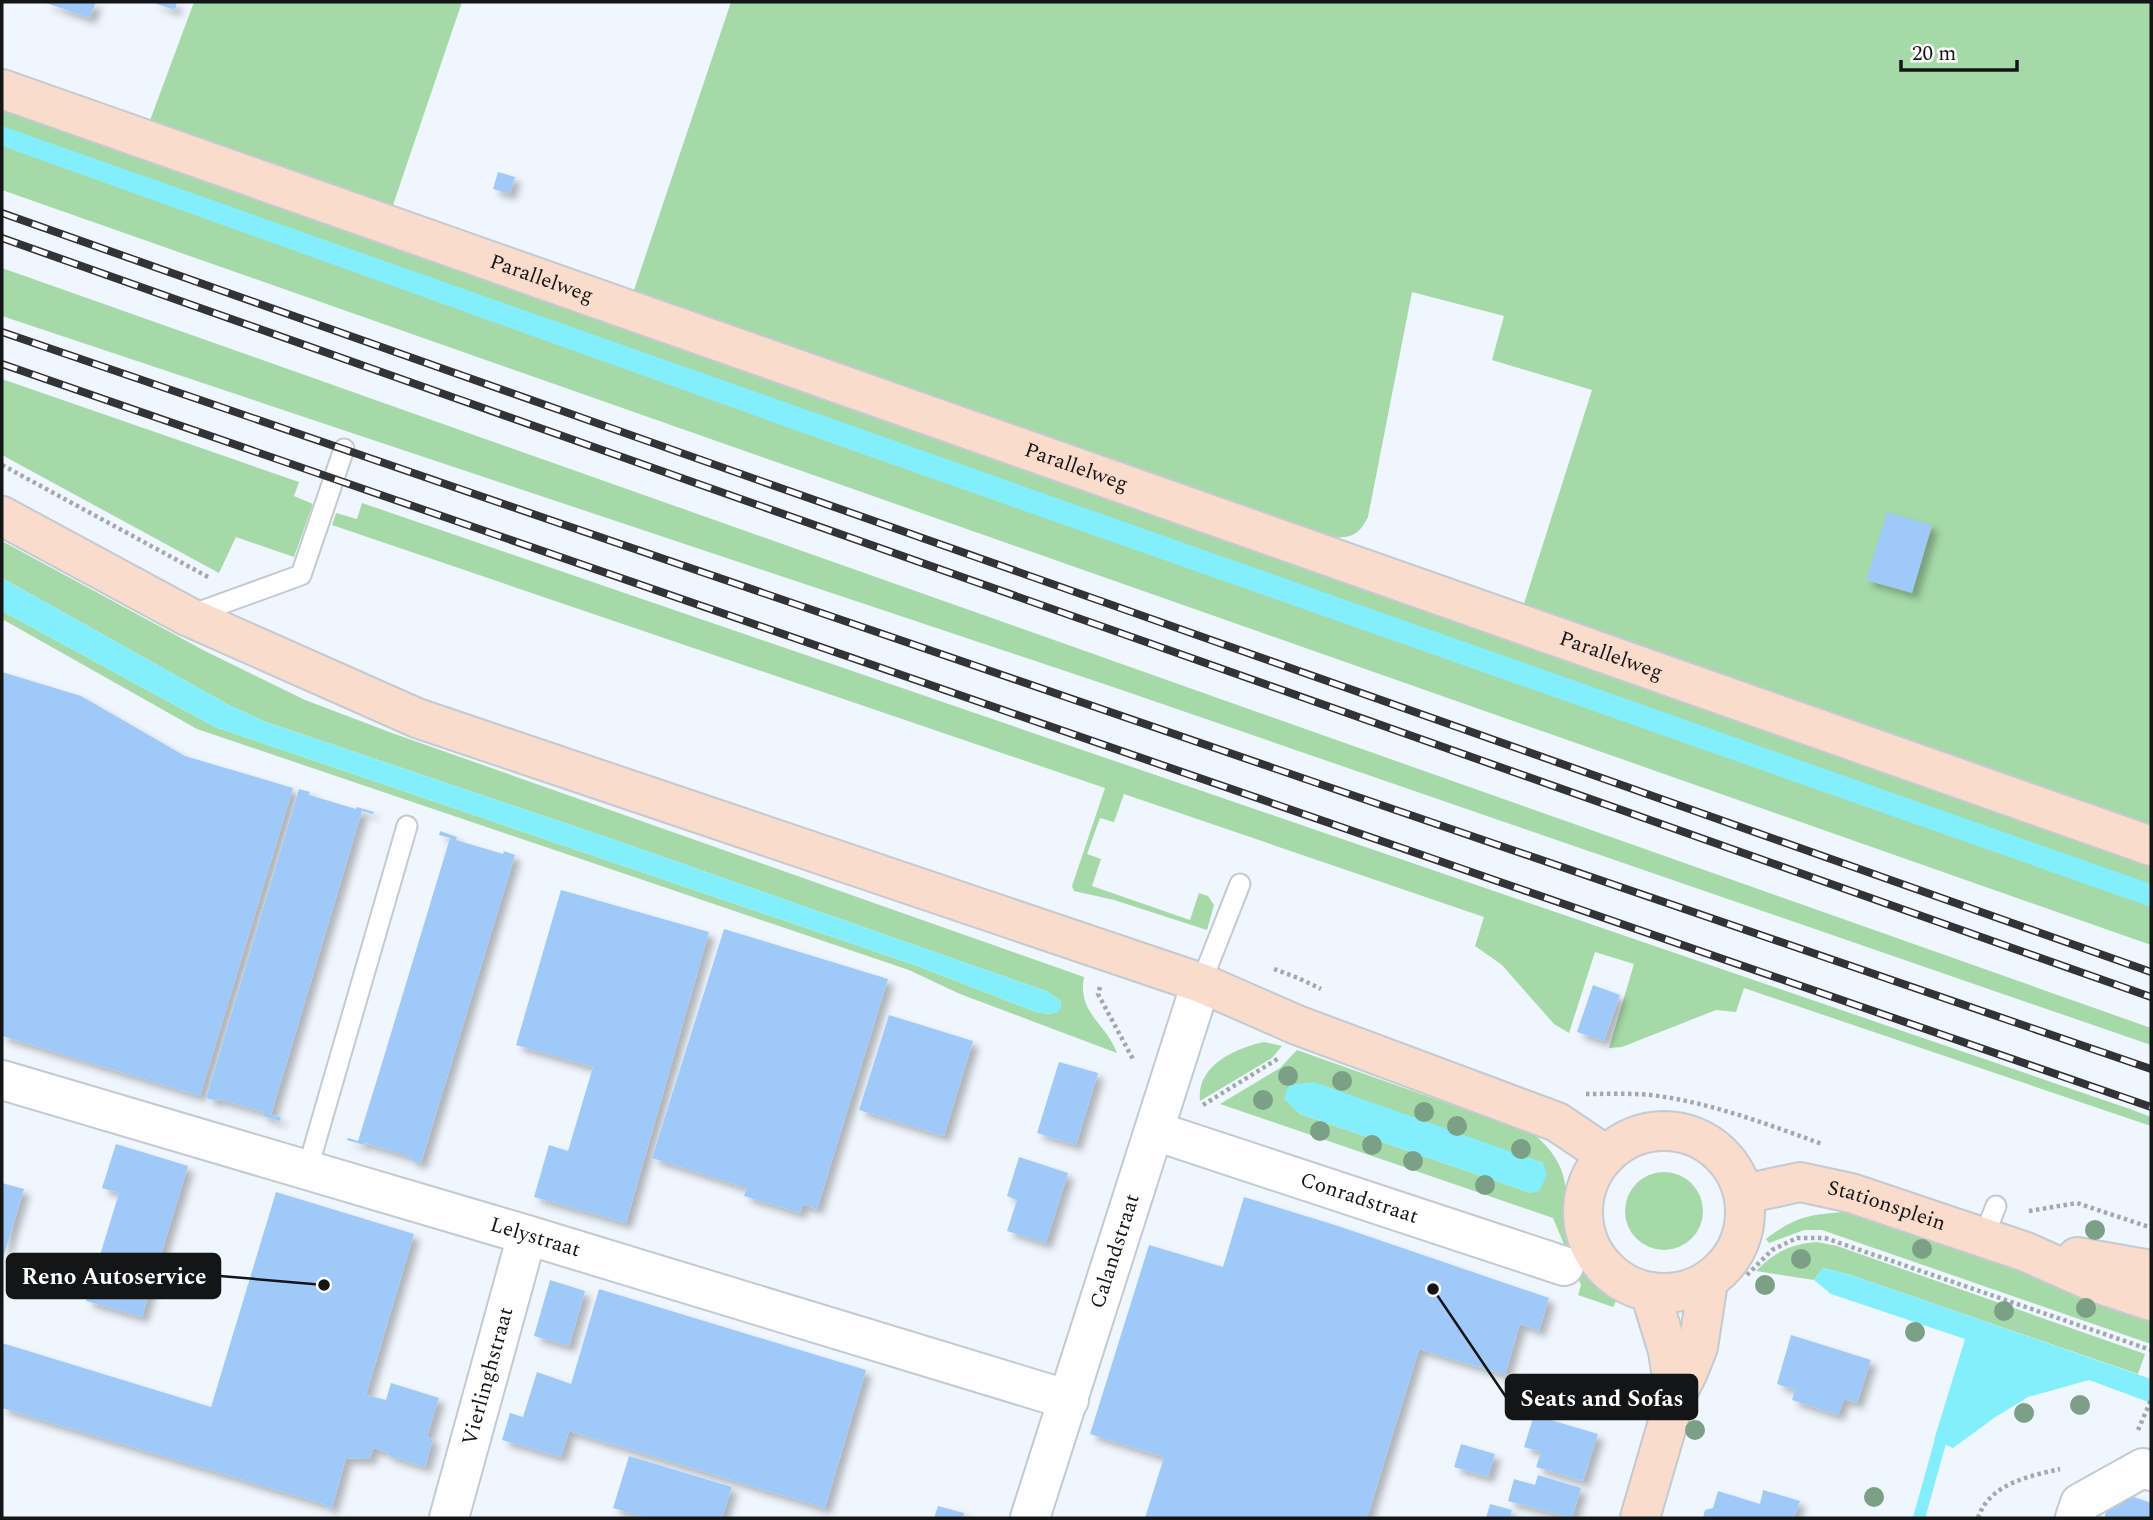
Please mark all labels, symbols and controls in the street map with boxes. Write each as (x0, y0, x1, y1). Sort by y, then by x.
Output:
scale bar (1901, 28, 2016, 72)
text: 20 m (1912, 38, 1956, 70)
street label: Parallelweg (485, 246, 598, 312)
street label: Parallelweg (1020, 434, 1133, 500)
street label: Parallelweg (1555, 623, 1667, 689)
street label: Conradstraat (1296, 1164, 1422, 1233)
street label: Stationsplein (1824, 1172, 1950, 1240)
street label: Calandstraat (1082, 1190, 1149, 1313)
street label: Lelystraat (486, 1209, 584, 1266)
callout: Reno Autoservice (7, 1254, 220, 1298)
text: Reno Autoservice (21, 1260, 207, 1295)
street label: Vierlinghstraat (454, 1304, 522, 1449)
callout: Seats and Sofas (1506, 1375, 1697, 1419)
text: Seats and Sofas (1520, 1382, 1684, 1417)

